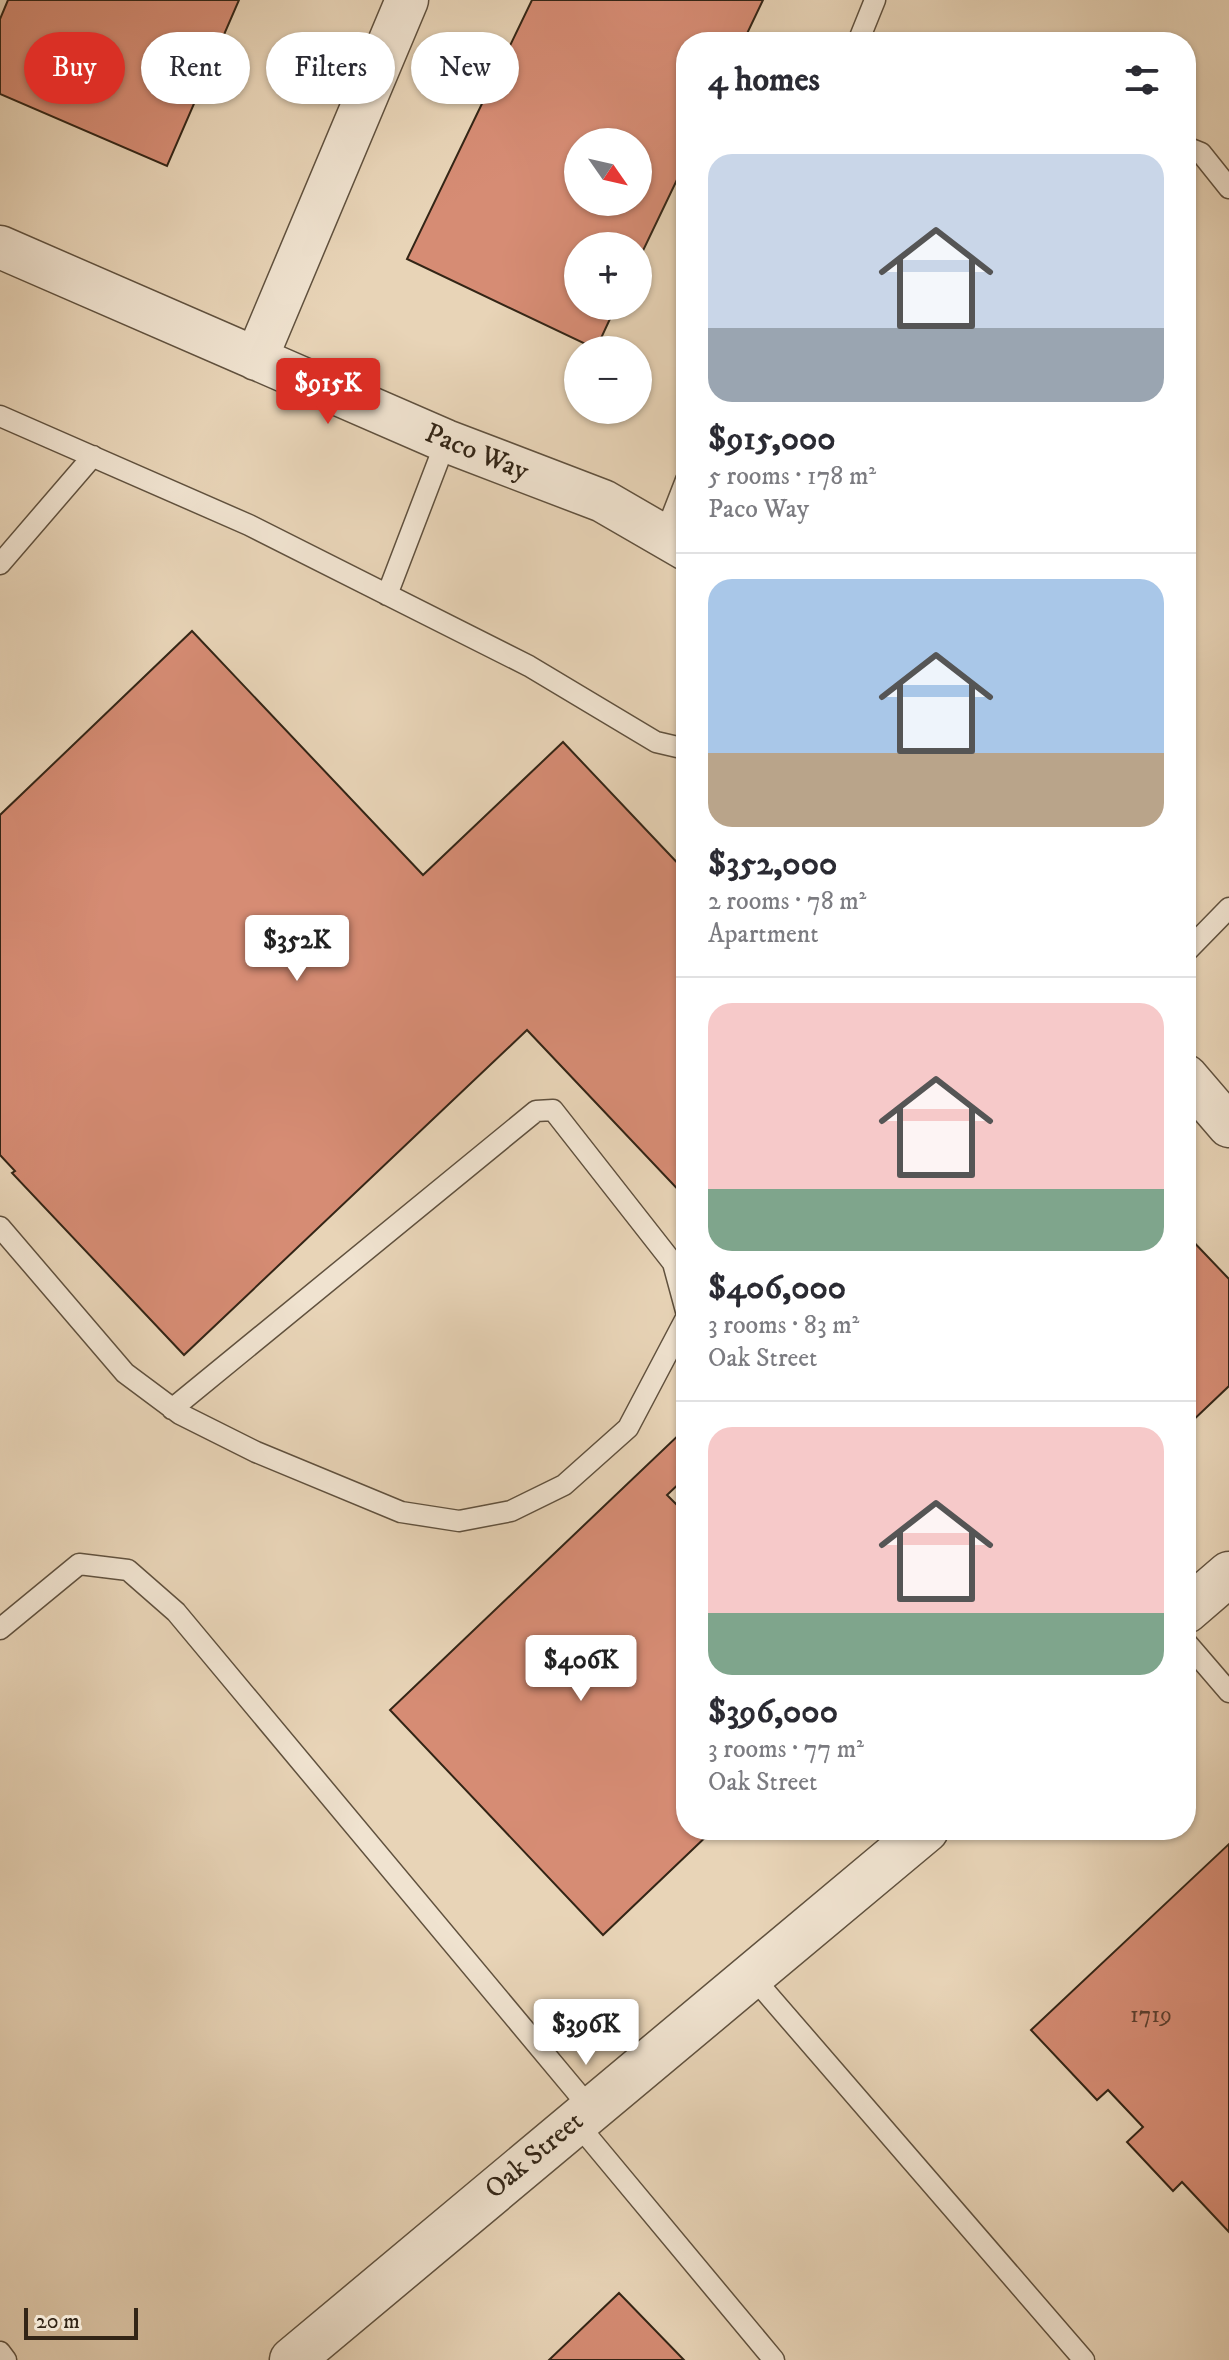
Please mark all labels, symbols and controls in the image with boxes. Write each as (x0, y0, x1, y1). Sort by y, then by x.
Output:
chip: Buy (24, 32, 125, 104)
chip: Rent (141, 32, 250, 104)
chip: Filters (266, 32, 395, 104)
chip: New (411, 32, 519, 104)
icon: filters (1120, 58, 1164, 102)
text: 4 homes (708, 59, 820, 101)
north arrow (564, 128, 652, 216)
map controls (564, 128, 652, 424)
icon: home (864, 206, 1008, 350)
button: + (564, 232, 652, 320)
button: − (564, 336, 652, 424)
pin: $915K (272, 358, 384, 426)
text: $915K (294, 367, 362, 400)
street label: Paco Way (420, 415, 535, 489)
text: $915,000 (708, 418, 836, 460)
text: 5 rooms · 178 m² (708, 460, 876, 493)
text: Paco Way (708, 493, 809, 526)
icon: home (864, 631, 1008, 775)
text: $352,000 (708, 843, 837, 885)
text: 2 rooms · 78 m² (708, 885, 866, 918)
pin: $352K (241, 915, 353, 983)
text: Apartment (708, 918, 819, 951)
text: $352K (263, 924, 331, 957)
icon: home (864, 1055, 1008, 1199)
text: $406,000 (708, 1267, 846, 1309)
text: 3 rooms · 83 m² (708, 1309, 859, 1342)
text: Oak Street (708, 1342, 817, 1375)
icon: home (864, 1479, 1008, 1623)
pin: $406K (525, 1635, 637, 1703)
text: $406K (544, 1644, 618, 1677)
text: $396,000 (708, 1691, 838, 1733)
text: 3 rooms · 77 m² (708, 1733, 864, 1766)
text: Oak Street (708, 1766, 817, 1799)
pin: $396K (530, 1999, 642, 2067)
house number: 1719 (1130, 2000, 1172, 2030)
text: $396K (552, 2008, 620, 2041)
street label: Oak Street (478, 2104, 590, 2206)
scale bar (24, 2304, 138, 2340)
text: 20 m (36, 2308, 80, 2335)

